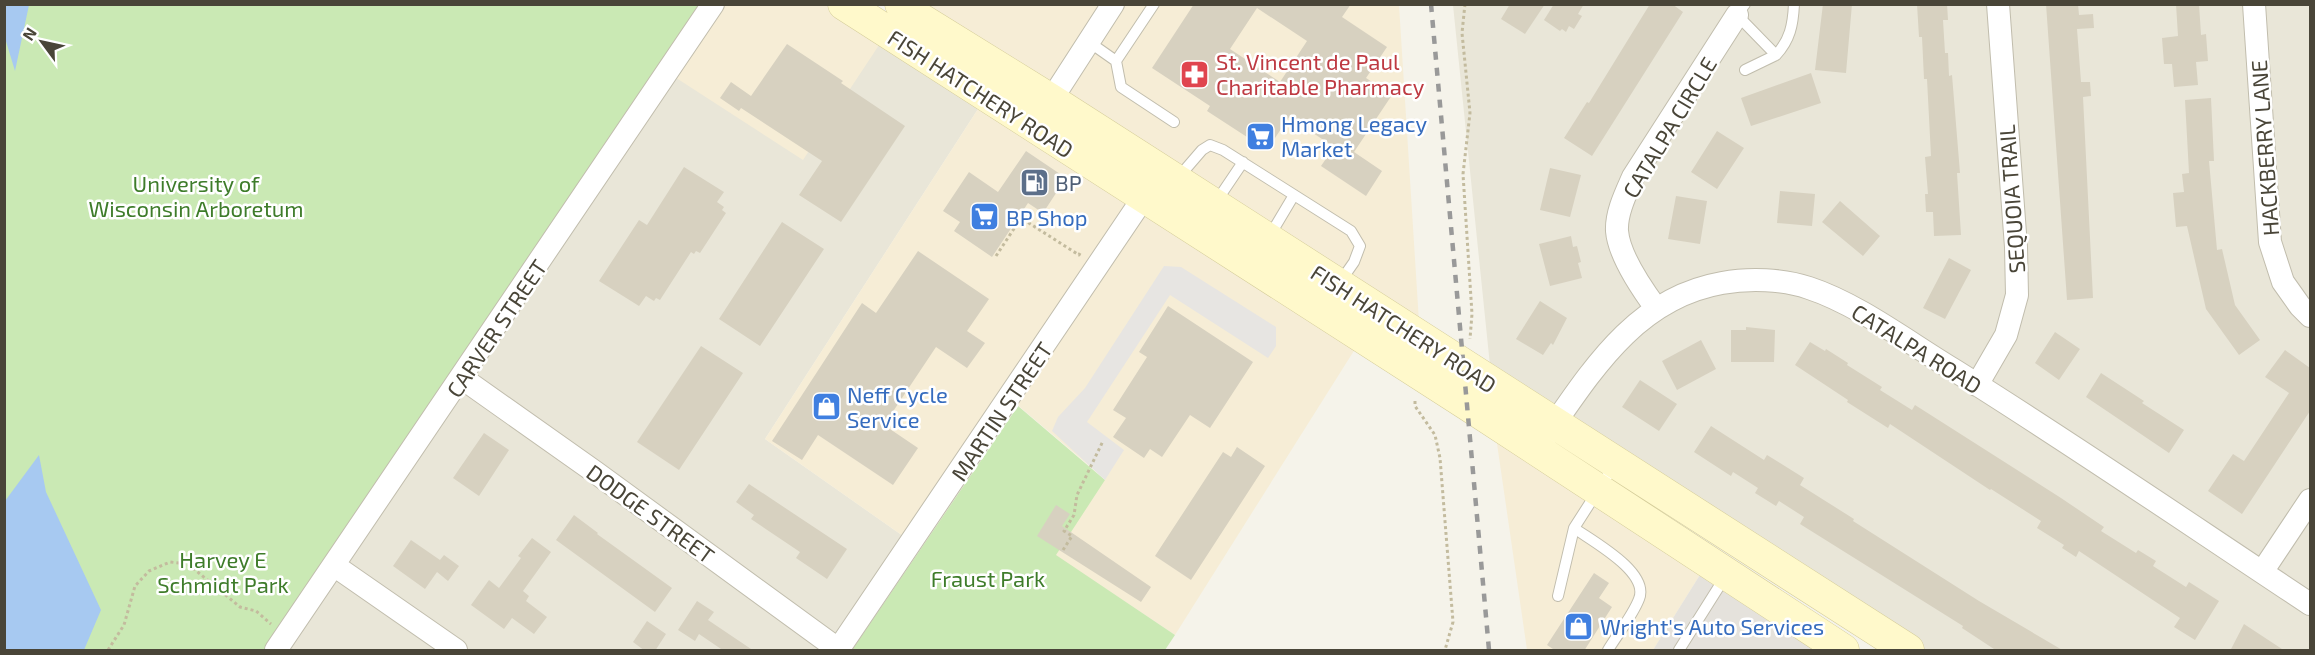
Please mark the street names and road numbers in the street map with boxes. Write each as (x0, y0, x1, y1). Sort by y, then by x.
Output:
street label: FISH HATCHERY ROAD (884, 23, 1078, 163)
street label: CATALPA CIRCLE (1617, 52, 1721, 202)
street label: HACKBERRY LANE (2245, 59, 2283, 237)
street label: SEQUOIA TRAIL (1993, 124, 2030, 274)
street label: CARVER STREET (440, 254, 552, 402)
street label: FISH HATCHERY ROAD (1307, 258, 1501, 398)
street label: CATALPA ROAD (1847, 298, 1987, 398)
street label: MARTIN STREET (945, 337, 1057, 485)
street label: DODGE STREET (582, 458, 720, 568)

